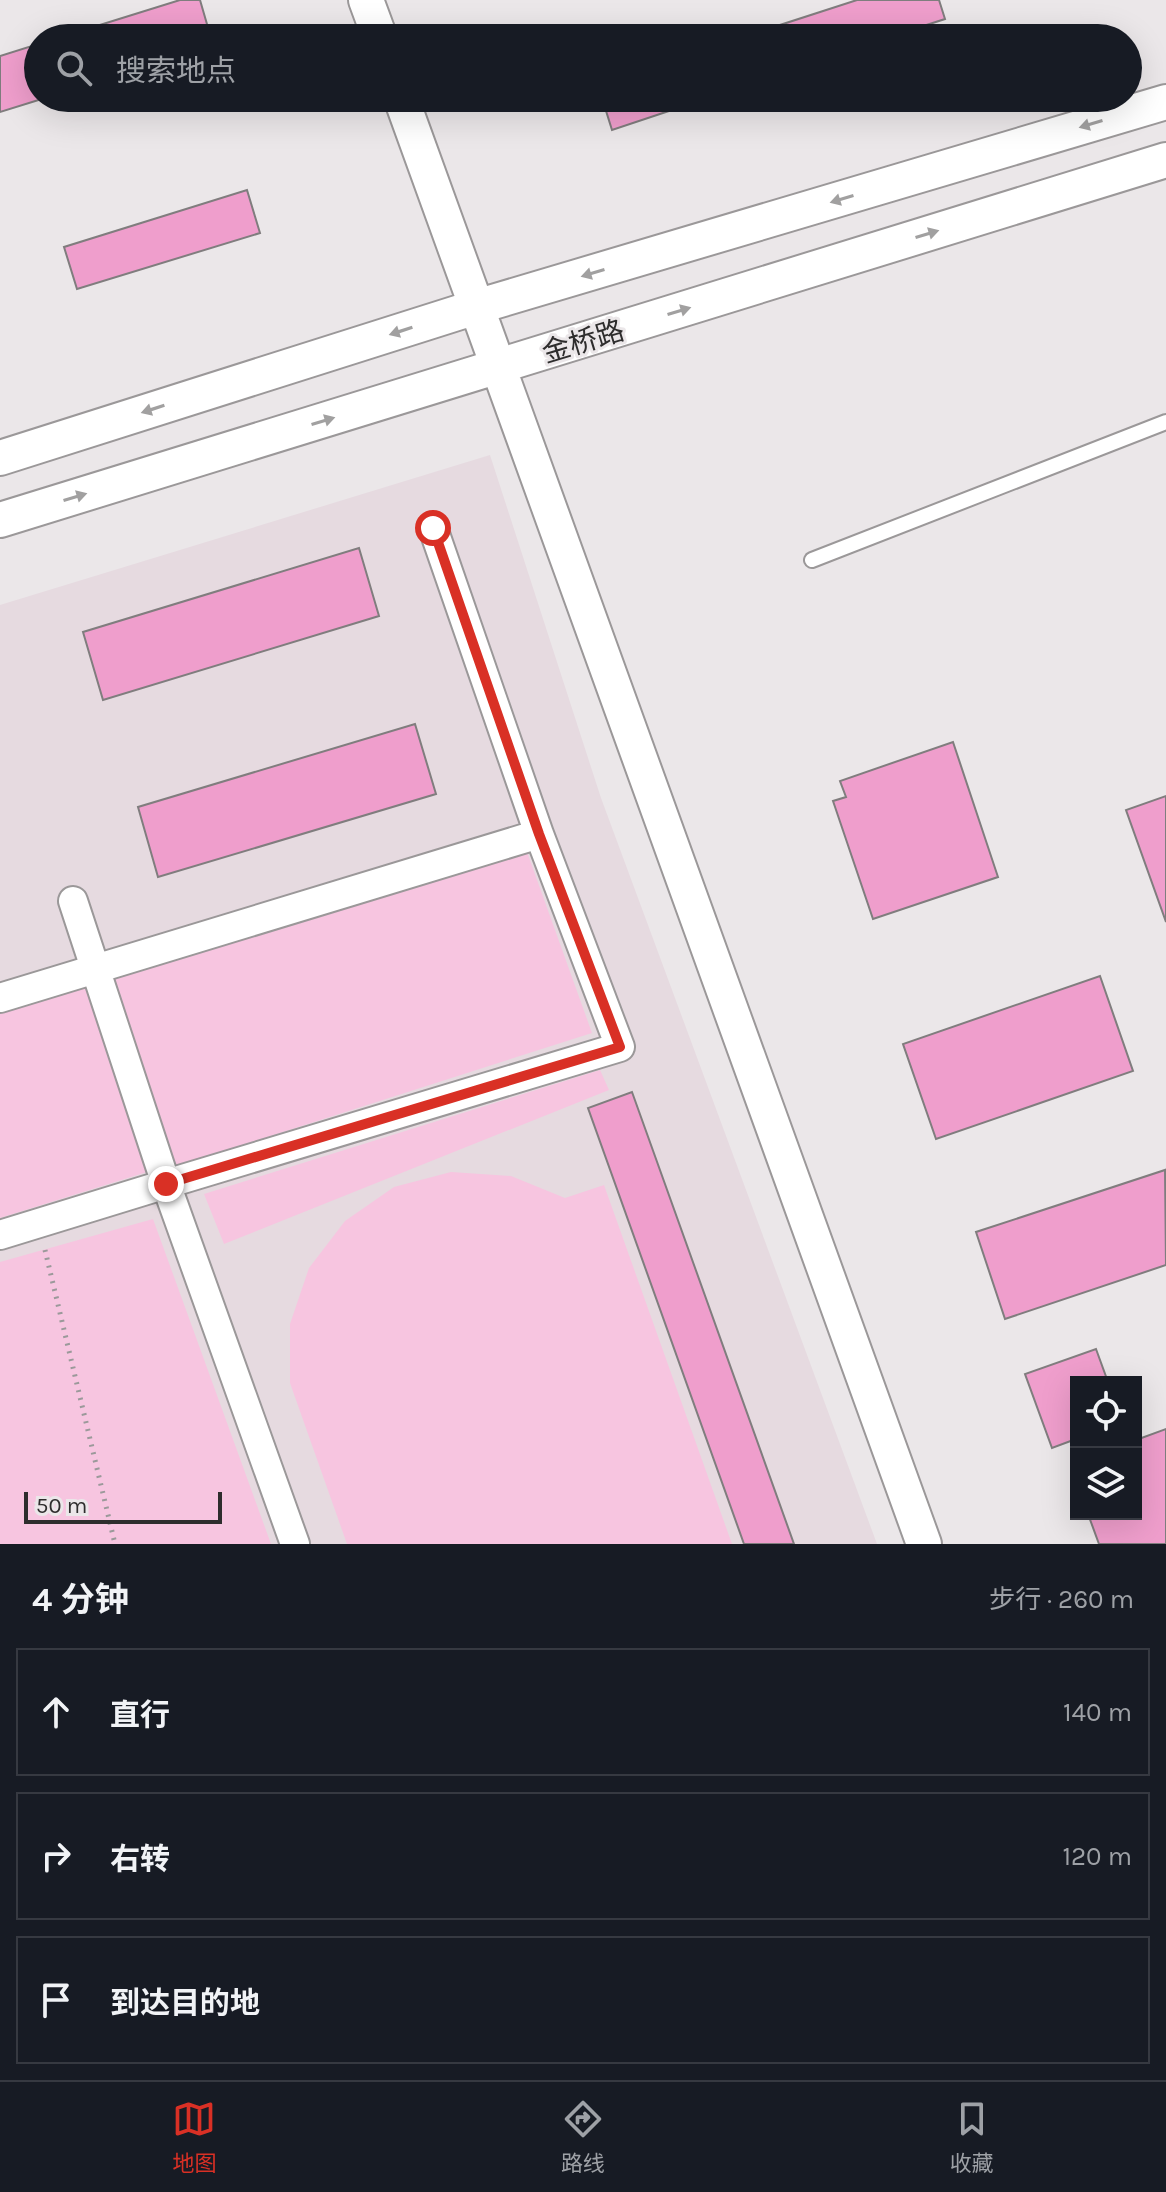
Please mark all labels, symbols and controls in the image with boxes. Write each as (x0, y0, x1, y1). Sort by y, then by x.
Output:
search box (24, 24, 1142, 112)
icon: search (52, 46, 96, 90)
text: 搜索地点 (116, 53, 236, 89)
one-way arrow (1079, 118, 1103, 131)
one-way arrow (829, 193, 854, 205)
one-way arrow (916, 227, 940, 240)
one-way arrow (580, 267, 604, 280)
one-way arrow (668, 304, 692, 317)
street label: 金桥路 (538, 313, 628, 370)
one-way arrow (389, 325, 413, 338)
one-way arrow (141, 403, 165, 416)
one-way arrow (312, 414, 336, 427)
one-way arrow (63, 490, 87, 503)
route start (415, 510, 451, 546)
route end (148, 1166, 184, 1202)
map controls (1070, 1376, 1142, 1520)
button: locate (1070, 1376, 1142, 1448)
button: layers (1070, 1448, 1142, 1520)
scale bar (24, 1488, 222, 1524)
text: 50 m (36, 1493, 87, 1519)
text: 4 分钟 (32, 1580, 129, 1620)
text: 步行 · 260 m (989, 1584, 1134, 1615)
icon: ahead (34, 1690, 78, 1734)
text: 直行 (110, 1697, 170, 1733)
text: 140 m (1063, 1697, 1132, 1728)
icon: right (34, 1834, 78, 1878)
text: 右转 (110, 1841, 170, 1877)
text: 120 m (1062, 1841, 1132, 1872)
icon: arrive (34, 1978, 78, 2022)
text: 到达目的地 (110, 1985, 260, 2021)
tab: 地图 (172, 2097, 216, 2177)
tab: 路线 (561, 2097, 605, 2177)
tab: 收藏 (950, 2097, 994, 2177)

